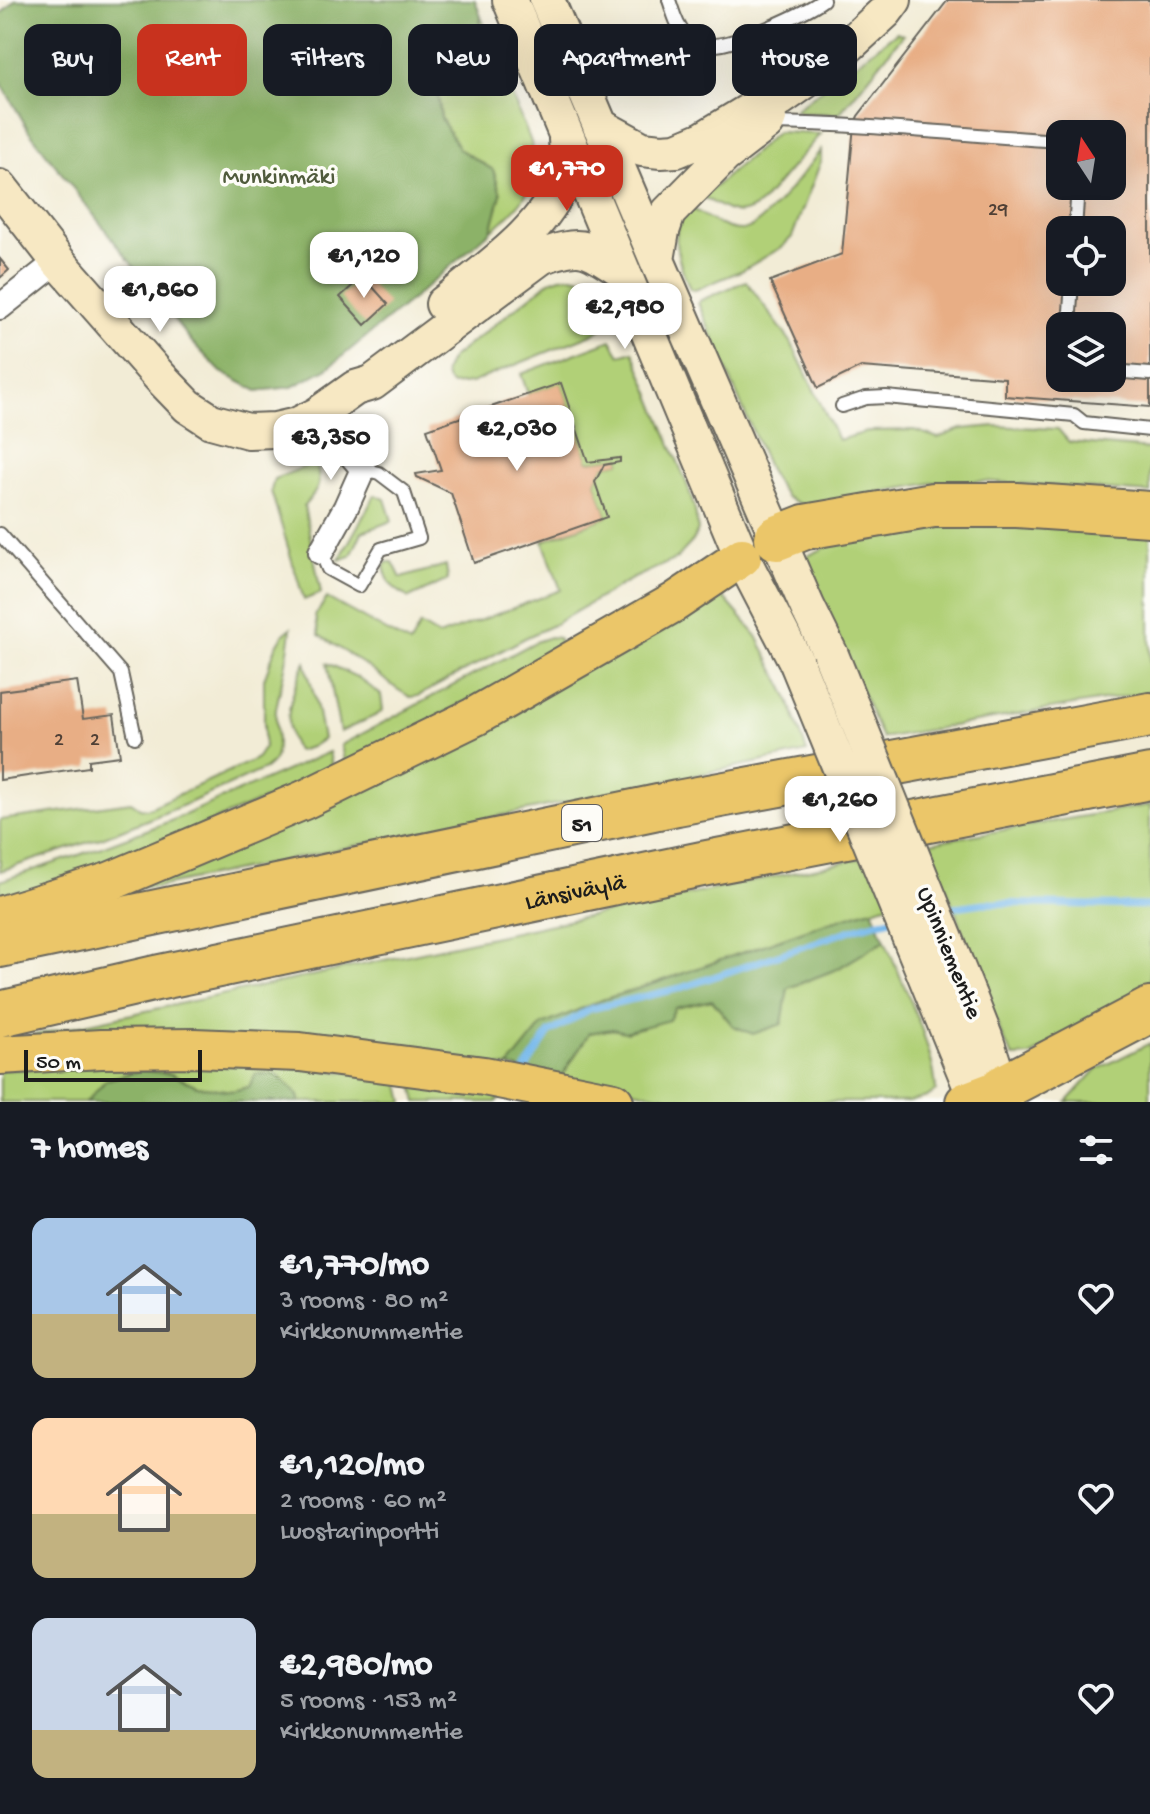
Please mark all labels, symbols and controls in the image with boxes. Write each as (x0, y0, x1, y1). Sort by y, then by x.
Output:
chip: Buy (24, 24, 121, 96)
chip: Rent (137, 24, 247, 96)
chip: Filters (263, 24, 392, 96)
chip: New (408, 24, 518, 96)
chip: Apartment (534, 24, 716, 96)
chip: House (732, 24, 857, 96)
north arrow (1046, 120, 1126, 200)
map controls (1046, 120, 1126, 392)
pin: €1,770 (502, 145, 632, 213)
text: €1,770 (529, 155, 605, 186)
park label: Munkinmäki (223, 164, 335, 193)
house number: 29 (988, 200, 1008, 223)
button: locate (1046, 216, 1126, 296)
pin: €1,120 (299, 232, 429, 300)
text: €1,120 (328, 242, 400, 273)
pin: €1,860 (95, 266, 225, 334)
text: €1,860 (122, 276, 198, 307)
pin: €2,980 (560, 283, 690, 351)
text: €2,980 (586, 293, 664, 324)
button: layers (1046, 312, 1126, 392)
pin: €2,030 (452, 405, 582, 473)
pin: €3,350 (266, 414, 396, 482)
text: €2,030 (477, 415, 557, 446)
text: €3,350 (291, 424, 371, 455)
house number: 2 (54, 730, 64, 753)
house number: 2 (90, 730, 100, 753)
pin: €1,260 (775, 776, 905, 844)
text: €1,260 (803, 786, 877, 817)
road number: 51 (562, 805, 602, 841)
street label: Länsiväylä (523, 869, 629, 919)
street label: Upinniementie (908, 883, 988, 1024)
scale bar (24, 1046, 202, 1082)
text: 50 m (36, 1051, 81, 1077)
icon: filters (1074, 1128, 1118, 1172)
text: 7 homes (32, 1130, 148, 1170)
text: €1,770/mo (280, 1247, 429, 1287)
icon: home (96, 1250, 192, 1346)
icon: heart (1074, 1276, 1118, 1320)
text: 3 rooms · 80 m² (280, 1287, 448, 1318)
text: Kirkkonummentie (280, 1318, 463, 1349)
text: €1,120/mo (280, 1447, 424, 1487)
icon: home (96, 1450, 192, 1546)
icon: heart (1074, 1476, 1118, 1520)
text: 2 rooms · 60 m² (280, 1487, 446, 1518)
text: Luostarinportti (280, 1518, 439, 1549)
text: €2,980/mo (280, 1647, 433, 1687)
icon: home (96, 1650, 192, 1746)
icon: heart (1074, 1676, 1118, 1720)
text: 5 rooms · 153 m² (280, 1687, 457, 1718)
text: Kirkkonummentie (280, 1718, 463, 1749)

